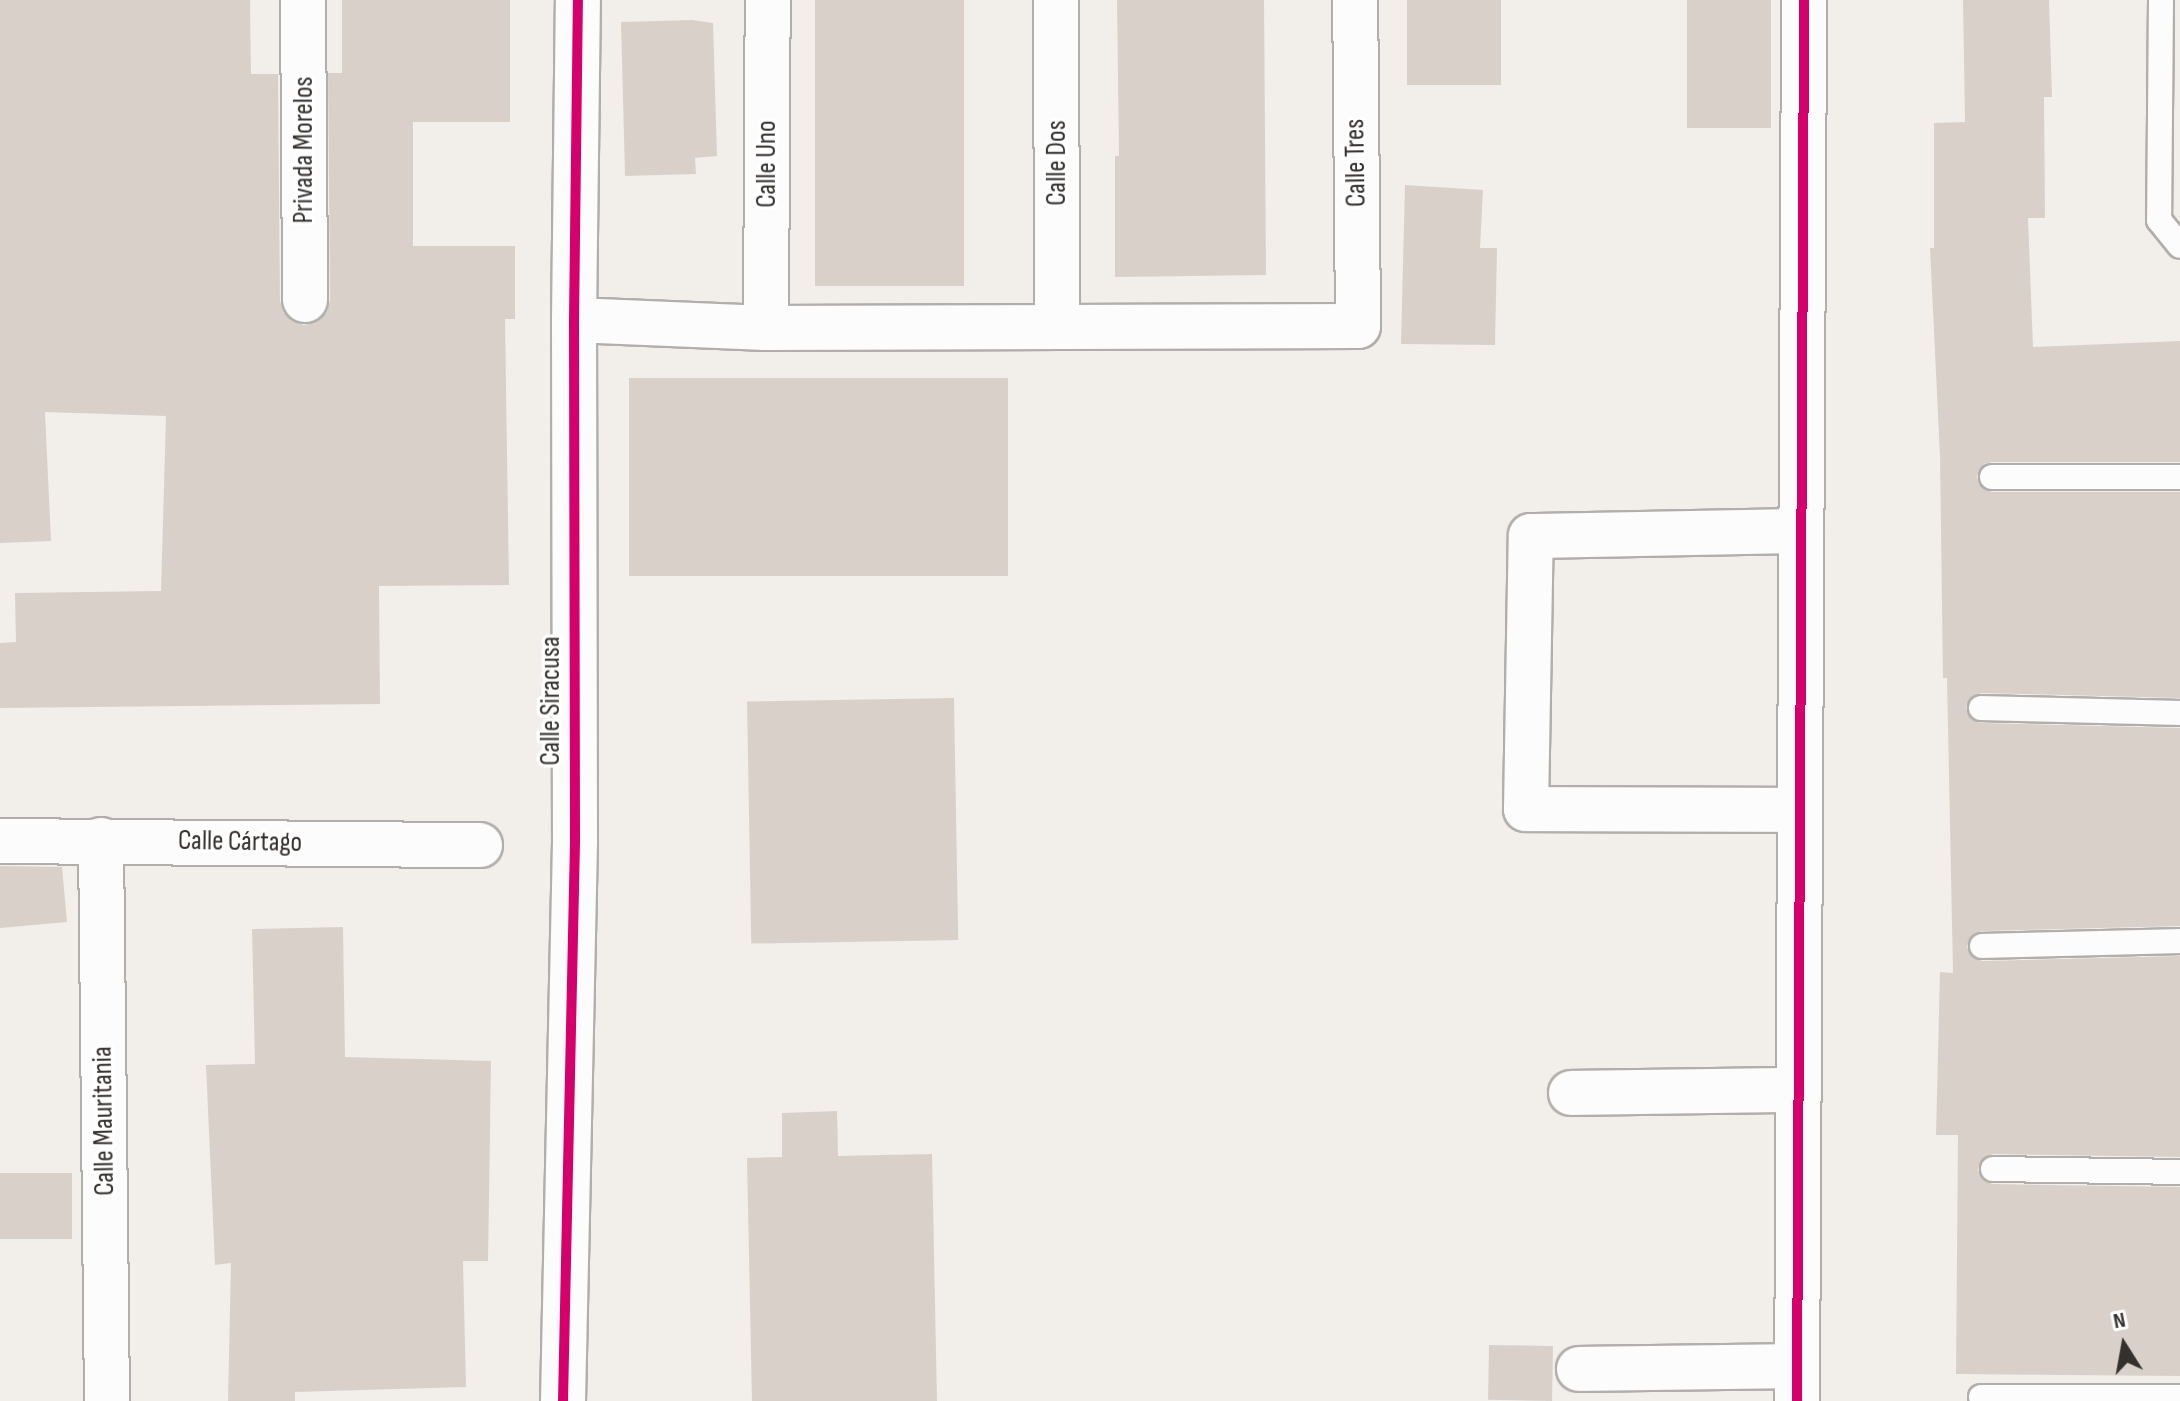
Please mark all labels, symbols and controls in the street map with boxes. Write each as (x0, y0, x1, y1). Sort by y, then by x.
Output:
street label: Privada Morelos (287, 76, 321, 224)
street label: Calle Tres (1338, 119, 1374, 207)
street label: Calle Uno (750, 120, 784, 208)
street label: Calle Dos (1040, 120, 1074, 206)
street label: Calle Siracusa (534, 636, 568, 766)
street label: Calle Cártago (178, 824, 302, 860)
street label: Calle Mauritania (86, 1046, 122, 1196)
north arrow (2084, 1305, 2164, 1385)
text: N (2111, 1307, 2128, 1335)

